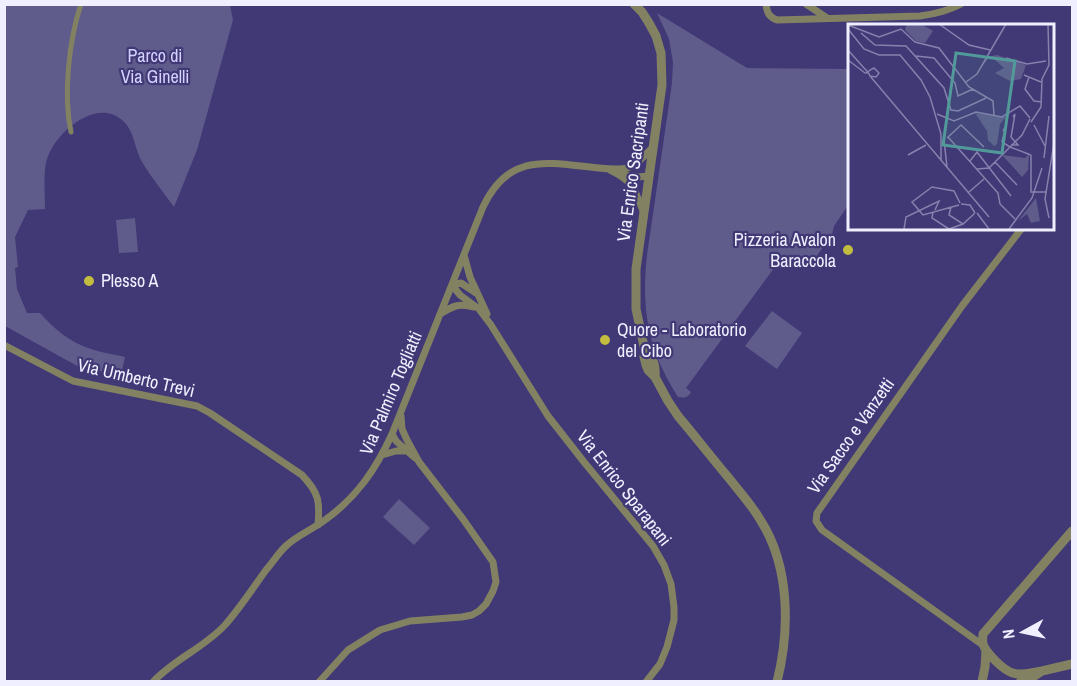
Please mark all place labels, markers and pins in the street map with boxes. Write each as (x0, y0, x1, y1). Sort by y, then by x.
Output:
place label: Pizzeria Avalon Baraccola (734, 227, 836, 273)
marker: Pizzeria Avalon Baraccola (841, 243, 855, 257)
place label: Plesso A (101, 268, 159, 293)
marker: Plesso A (82, 274, 96, 288)
place label: Quore - Laboratorio del Cibo (617, 317, 747, 363)
marker: Quore - Laboratorio del Cibo (598, 333, 612, 347)

